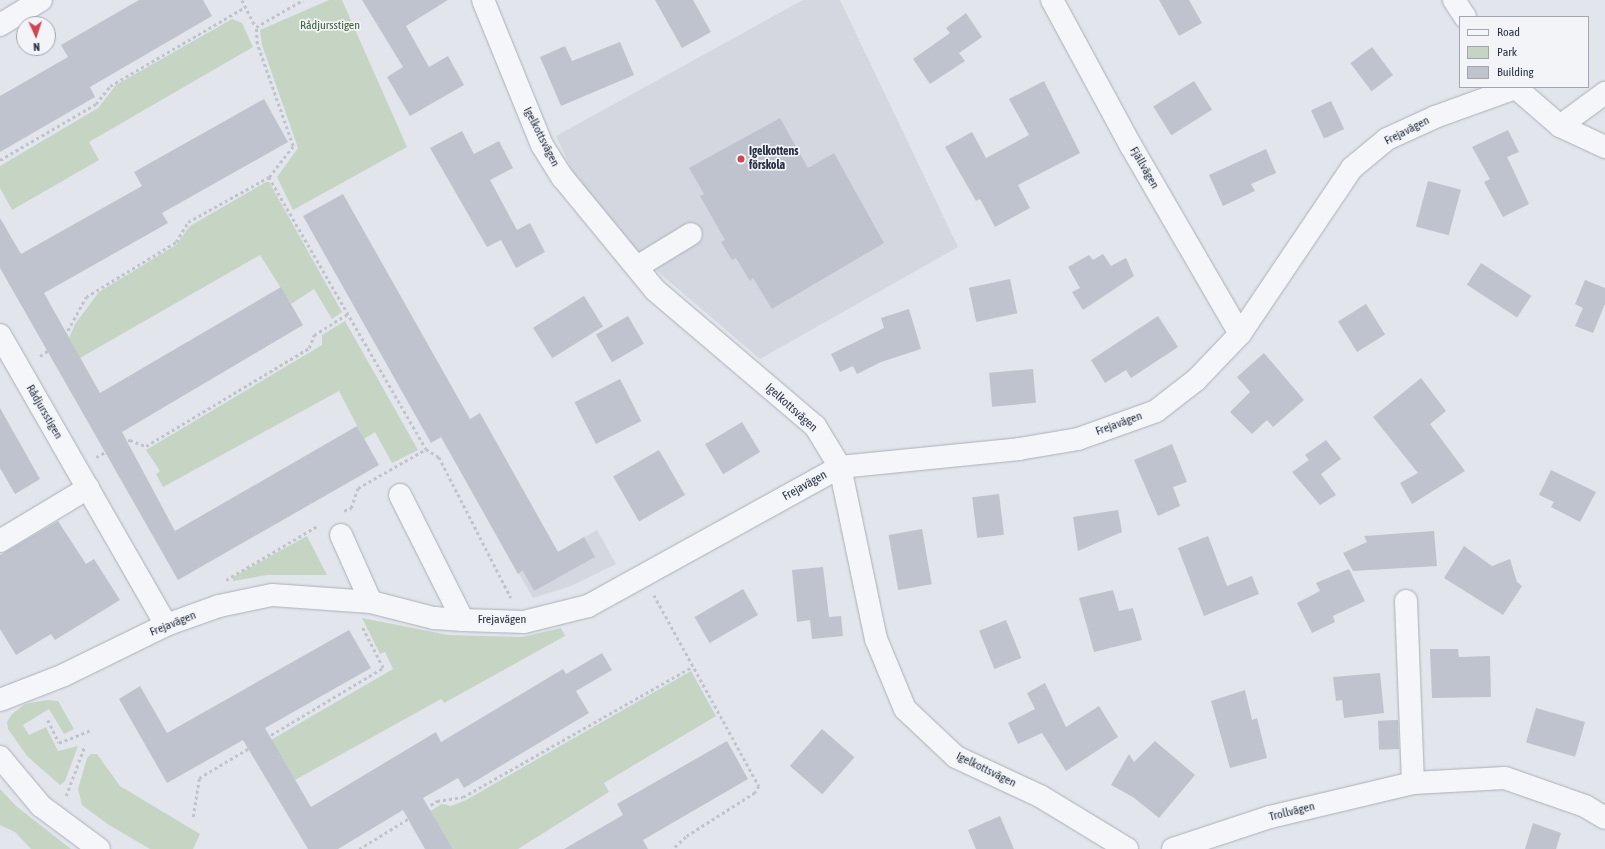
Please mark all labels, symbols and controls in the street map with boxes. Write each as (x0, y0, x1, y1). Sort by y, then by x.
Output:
north arrow (16, 16, 56, 56)
legend (1459, 16, 1589, 88)
park label: Rådjursstigen (300, 19, 360, 33)
text: Road (1497, 25, 1520, 39)
text: N (33, 41, 40, 53)
text: Park (1497, 45, 1517, 59)
text: Building (1497, 65, 1534, 79)
street label: Igelkottsvägen (520, 105, 562, 169)
street label: Frejavägen (1382, 114, 1432, 148)
street label: Fjällvägen (1126, 144, 1162, 192)
place label: Igelkottens förskola (749, 145, 799, 173)
marker: Igelkottens förskola (736, 154, 746, 164)
street label: Igelkottsvägen (762, 381, 820, 435)
street label: Rådjursstigen (23, 382, 65, 442)
street label: Frejavägen (1094, 409, 1144, 439)
street label: Frejavägen (780, 468, 830, 504)
street label: Frejavägen (148, 608, 198, 640)
street label: Frejavägen (478, 613, 526, 627)
street label: Igelkottsvägen (954, 749, 1018, 791)
street label: Trollvägen (1268, 799, 1316, 825)

